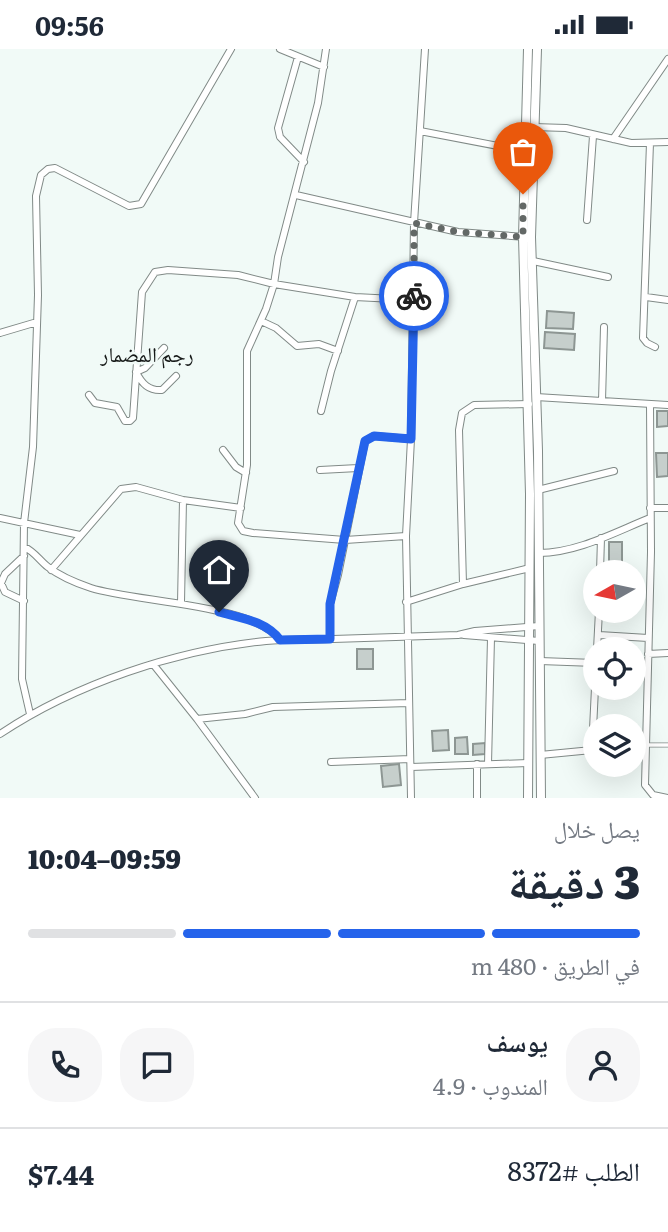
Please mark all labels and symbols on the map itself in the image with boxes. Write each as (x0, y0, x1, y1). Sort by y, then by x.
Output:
pin (493, 122, 553, 194)
courier (379, 261, 449, 331)
district label: رجم المضمار (99, 337, 194, 369)
pin (189, 540, 249, 612)
north arrow (583, 560, 646, 623)

